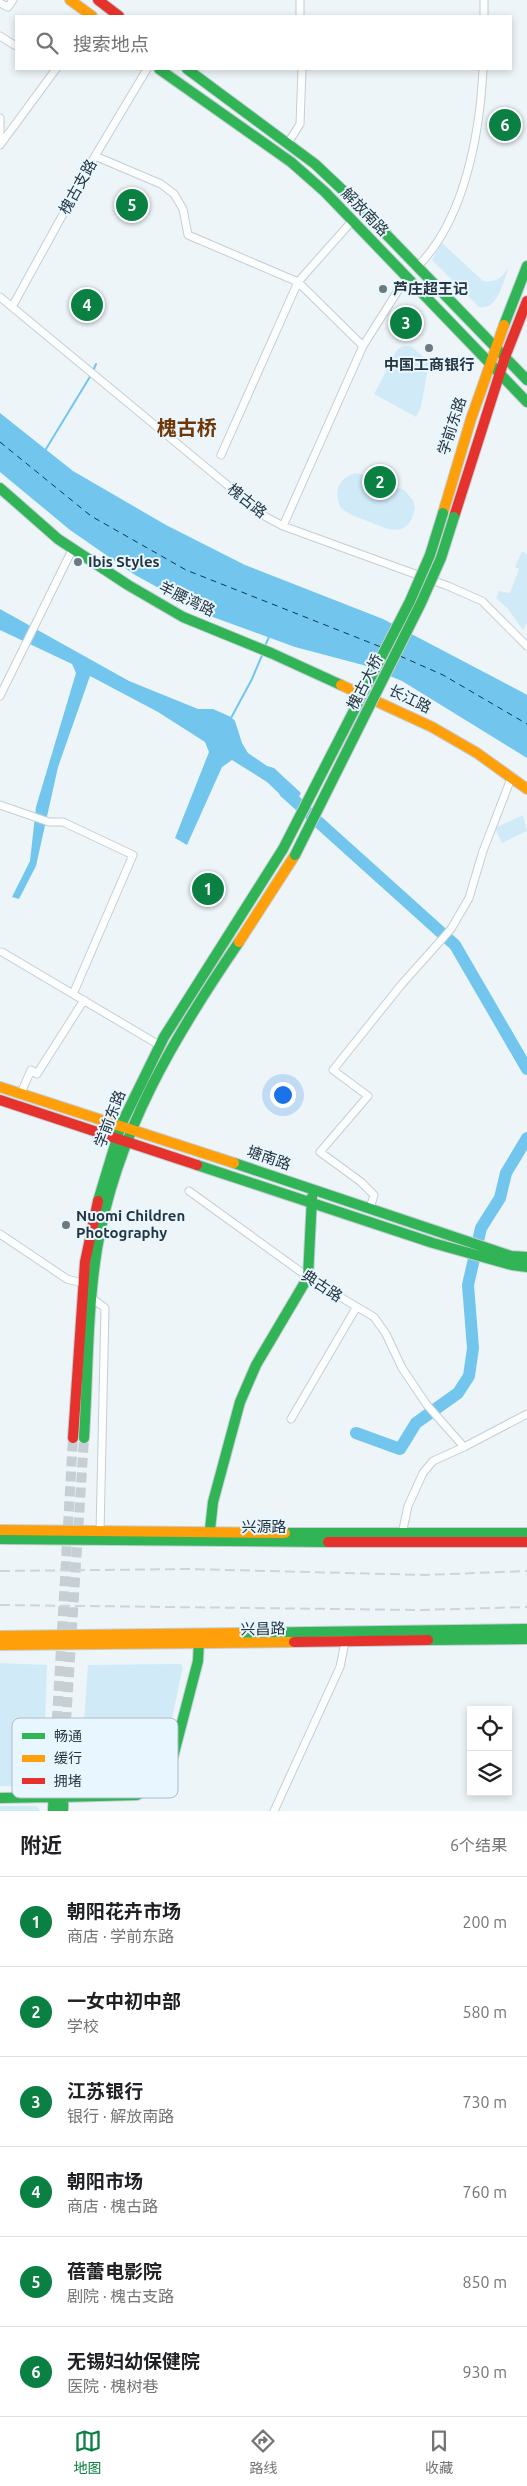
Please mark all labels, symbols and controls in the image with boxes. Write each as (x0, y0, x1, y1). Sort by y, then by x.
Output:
search box (15, 15, 512, 70)
icon: search (33, 29, 61, 57)
text: 搜索地点 (73, 33, 149, 55)
pin: 6 (489, 106, 521, 144)
street label: 槐古支路 (56, 156, 100, 217)
street label: 解放南路 (338, 184, 392, 239)
pin: 5 (116, 186, 148, 224)
place label: 芦庄超王记 (393, 280, 468, 297)
marker: 芦庄超王记 (377, 283, 389, 295)
pin: 4 (71, 286, 103, 324)
pin: 3 (390, 304, 422, 342)
marker: 中国工商银行 (423, 342, 435, 354)
place label: 中国工商银行 (384, 356, 474, 373)
street label: 学前东路 (434, 395, 469, 457)
district label: 槐古桥 (157, 416, 217, 439)
pin: 2 (364, 463, 396, 501)
street label: 槐古路 (224, 480, 270, 521)
place label: Ibis Styles (88, 553, 160, 570)
marker: Ibis Styles (72, 556, 84, 568)
street label: 羊腰湾路 (157, 578, 218, 619)
street label: 槐古大桥 (343, 651, 386, 712)
street label: 长江路 (386, 681, 434, 716)
pin: 1 (192, 870, 224, 908)
your location (270, 1082, 296, 1108)
street label: 学前东路 (91, 1088, 128, 1150)
street label: 塘南路 (245, 1142, 293, 1173)
place label: Nuomi Children Photography (76, 1207, 185, 1241)
marker: Nuomi Children Photography (60, 1219, 72, 1231)
street label: 典古路 (299, 1266, 346, 1305)
street label: 兴源路 (241, 1518, 287, 1535)
street label: 兴昌路 (240, 1620, 286, 1637)
map controls (467, 1706, 512, 1796)
button: locate (467, 1706, 512, 1751)
legend (12, 1718, 178, 1798)
text: 畅通 (54, 1728, 82, 1744)
text: 缓行 (54, 1750, 82, 1766)
button: layers (467, 1751, 512, 1796)
text: 拥堵 (54, 1773, 82, 1789)
text: 附近 (20, 1833, 62, 1857)
text: 6个结果 (450, 1836, 507, 1854)
text: 朝阳花卉市场 (67, 1900, 181, 1922)
text: 1 (31, 1913, 41, 1931)
text: 200 m (462, 1913, 507, 1931)
text: 商店 · 学前东路 (67, 1927, 174, 1945)
text: 一女中初中部 (67, 1990, 181, 2012)
text: 2 (31, 2003, 41, 2021)
text: 580 m (462, 2003, 507, 2021)
text: 学校 (67, 2017, 99, 2035)
text: 江苏银行 (67, 2080, 143, 2102)
text: 3 (31, 2093, 41, 2111)
text: 730 m (462, 2093, 507, 2111)
text: 银行 · 解放南路 (67, 2107, 174, 2125)
text: 朝阳市场 (67, 2170, 143, 2192)
text: 4 (31, 2183, 41, 2201)
text: 760 m (462, 2183, 507, 2201)
text: 商店 · 槐古路 (67, 2197, 158, 2215)
text: 蓓蕾电影院 (67, 2260, 162, 2282)
text: 5 (31, 2273, 41, 2291)
text: 850 m (462, 2273, 507, 2291)
text: 剧院 · 槐古支路 (67, 2287, 174, 2305)
text: 无锡妇幼保健院 (67, 2350, 200, 2372)
text: 6 (31, 2363, 41, 2381)
text: 930 m (462, 2363, 507, 2381)
text: 医院 · 槐树巷 (67, 2377, 158, 2395)
tab: 地图 (74, 2427, 102, 2477)
tab: 路线 (249, 2427, 277, 2477)
tab: 收藏 (425, 2427, 453, 2477)

